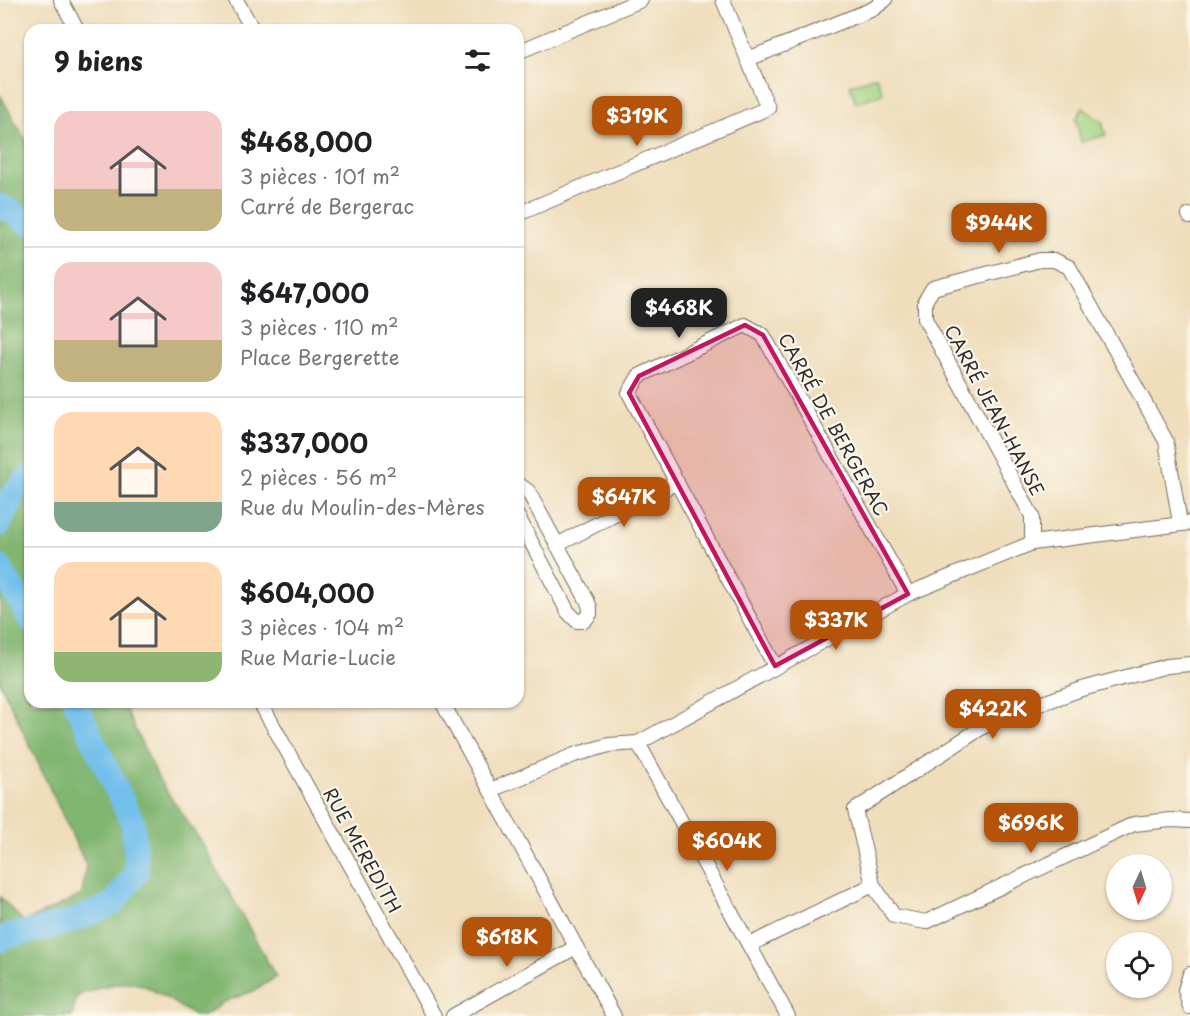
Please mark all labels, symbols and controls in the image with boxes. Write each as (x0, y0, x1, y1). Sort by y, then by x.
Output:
text: 9 biens (54, 41, 143, 80)
icon: filters (461, 44, 494, 77)
pin: $319K (595, 96, 679, 147)
text: $319K (606, 100, 668, 130)
text: $468,000 (240, 122, 372, 161)
icon: home (102, 135, 174, 207)
text: 3 pièces · 101 m² (240, 161, 400, 191)
text: Carré de Bergerac (240, 191, 414, 221)
pin: $944K (957, 203, 1041, 254)
text: $944K (965, 207, 1033, 237)
text: $647,000 (240, 273, 369, 312)
icon: home (102, 286, 174, 358)
pin: $468K (637, 288, 721, 339)
text: $468K (645, 292, 713, 322)
text: 3 pièces · 110 m² (240, 312, 399, 342)
street label: CARRÉ JEAN-HANSE (938, 320, 1052, 500)
street label: CARRÉ DE BERGERAC (772, 328, 896, 520)
text: Place Bergerette (240, 342, 399, 372)
text: $337,000 (240, 423, 368, 462)
icon: home (102, 436, 174, 508)
text: 2 pièces · 56 m² (240, 462, 397, 492)
pin: $647K (582, 477, 666, 528)
text: $647K (592, 481, 656, 511)
text: Rue du Moulin-des-Mères (240, 492, 485, 522)
text: $604,000 (240, 573, 375, 612)
icon: home (102, 586, 174, 658)
pin: $337K (794, 600, 878, 651)
text: $337K (804, 604, 868, 634)
text: 3 pièces · 104 m² (240, 612, 404, 642)
text: Rue Marie-Lucie (240, 642, 396, 672)
pin: $422K (951, 689, 1035, 740)
text: $422K (959, 693, 1027, 723)
street label: RUE MEREDITH (317, 782, 409, 918)
pin: $696K (989, 803, 1073, 854)
text: $696K (998, 807, 1064, 837)
pin: $604K (685, 821, 769, 872)
text: $604K (692, 825, 762, 855)
north arrow (1106, 854, 1172, 920)
map controls (1106, 854, 1172, 998)
pin: $618K (465, 917, 549, 968)
text: $618K (476, 921, 538, 951)
button: locate (1106, 932, 1172, 998)

